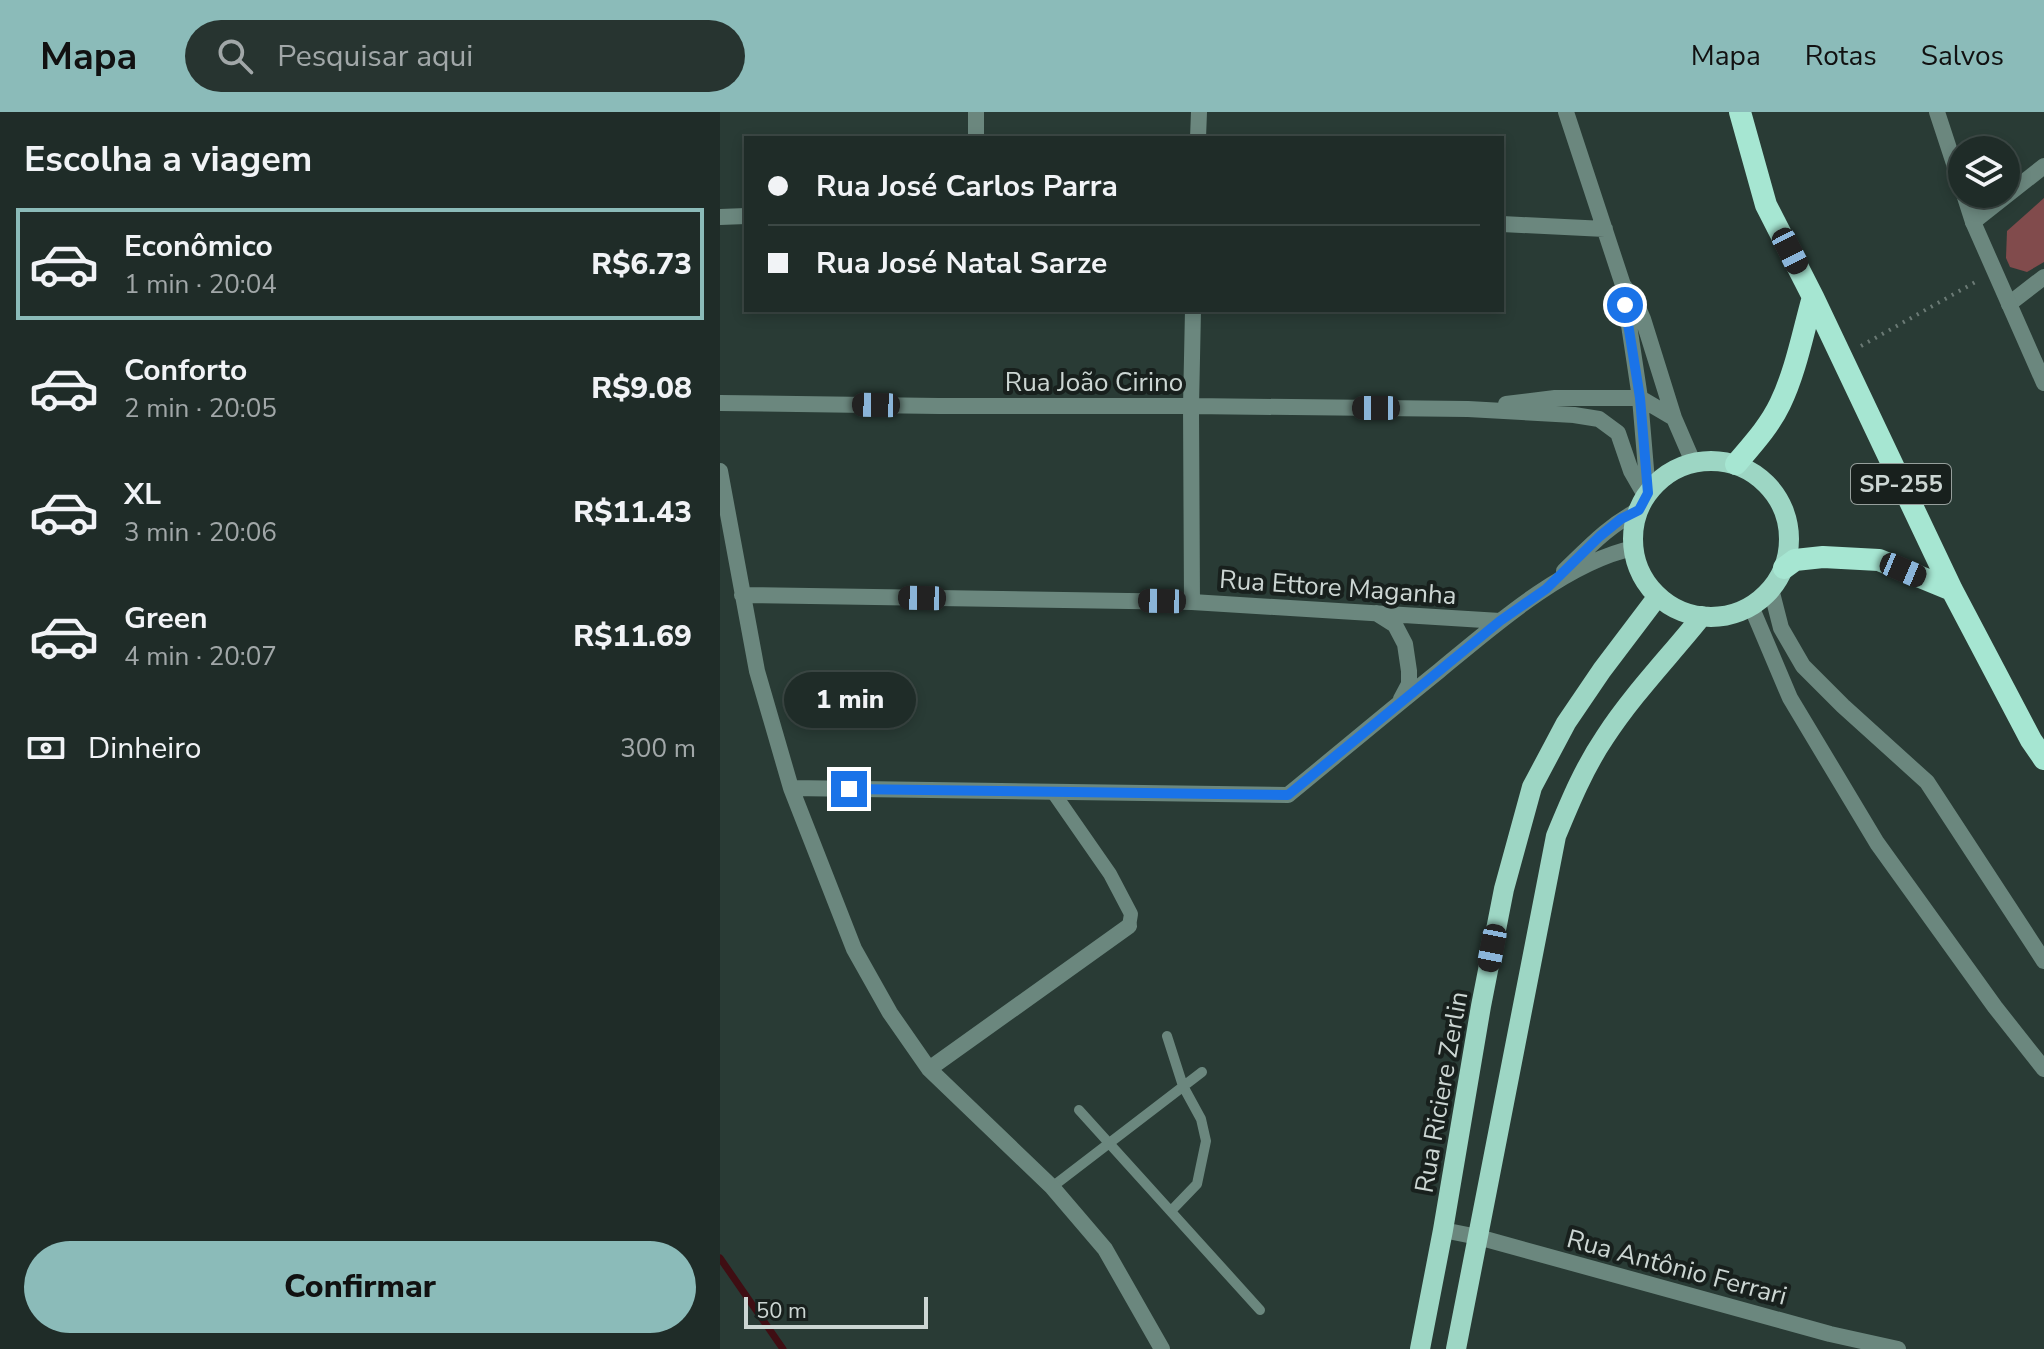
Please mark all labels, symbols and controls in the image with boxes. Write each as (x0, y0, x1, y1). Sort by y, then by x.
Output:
search box (185, 20, 745, 92)
text: Mapa (40, 31, 137, 82)
icon: search (213, 34, 257, 78)
text: Pesquisar aqui (277, 36, 473, 77)
text: Mapa (1691, 37, 1761, 75)
text: Rotas (1805, 37, 1877, 75)
text: Salvos (1921, 37, 2004, 75)
text: Escolha a viagem (24, 135, 312, 184)
map controls (1948, 136, 2020, 208)
button: layers (1948, 136, 2020, 208)
text: Rua José Carlos Parra (816, 166, 1118, 207)
car (1768, 224, 1812, 278)
text: Econômico (124, 226, 273, 267)
icon: car (28, 228, 100, 300)
text: Rua José Natal Sarze (816, 243, 1107, 284)
text: R$6.73 (591, 244, 692, 285)
text: 1 min · 20:04 (124, 267, 277, 302)
route start (1607, 287, 1643, 323)
text: Conforto (124, 350, 247, 391)
icon: car (28, 352, 100, 424)
street label: Rua João Cirino (1005, 365, 1183, 400)
text: R$9.08 (591, 368, 692, 409)
text: 2 min · 20:05 (124, 391, 277, 426)
car (852, 393, 900, 417)
car (1352, 396, 1400, 420)
road number: SP-255 (1851, 464, 1951, 504)
text: XL (124, 474, 161, 515)
icon: car (28, 476, 100, 548)
text: R$11.43 (573, 492, 692, 533)
text: 3 min · 20:06 (124, 515, 277, 550)
car (1876, 550, 1930, 590)
street label: Rua Ettore Maganha (1218, 562, 1458, 613)
car (898, 586, 946, 610)
car (1138, 589, 1186, 613)
text: Green (124, 598, 208, 639)
icon: car (28, 600, 100, 672)
text: R$11.69 (573, 616, 692, 657)
text: 4 min · 20:07 (124, 639, 277, 674)
callout: 1 min (783, 673, 915, 729)
text: 1 min (816, 682, 884, 717)
icon: cash (24, 726, 68, 770)
text: Dinheiro (88, 728, 201, 769)
text: 300 m (620, 731, 696, 766)
route end (831, 771, 867, 807)
car (1476, 922, 1508, 974)
street label: Rua Riciere Zerlin (1407, 989, 1476, 1196)
street label: Rua Antônio Ferrari (1563, 1221, 1791, 1314)
button: Confirmar (24, 1241, 696, 1333)
scale bar (744, 1293, 928, 1329)
text: 50 m (756, 1296, 807, 1326)

